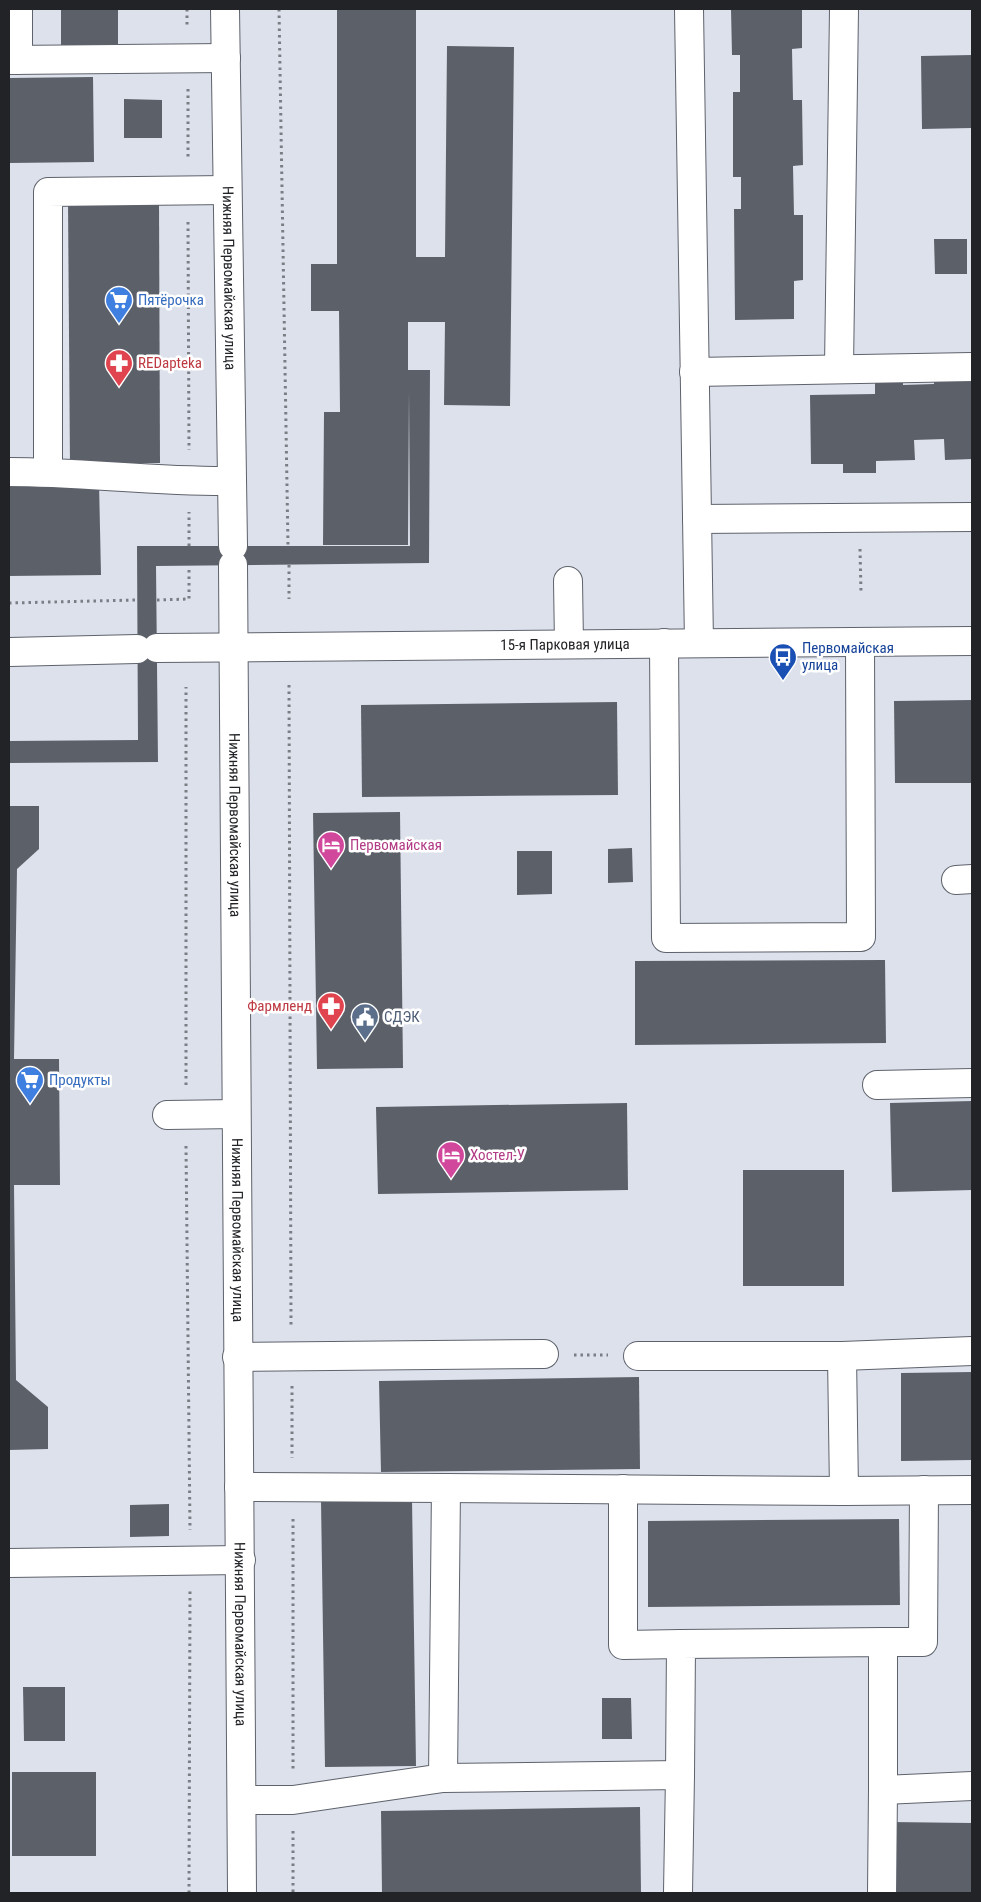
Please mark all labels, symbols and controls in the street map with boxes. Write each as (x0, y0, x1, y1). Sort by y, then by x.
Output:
street label: Нижняя Первомайская улица (219, 186, 239, 370)
supermarket icon: Пятёрочка (104, 285, 134, 324)
place label: Пятёрочка (138, 291, 204, 309)
pharmacy icon: REDapteka (104, 348, 134, 387)
place label: REDapteka (138, 354, 202, 372)
street label: 15-я Парковая улица (500, 635, 630, 654)
place label: Первомайская улица (802, 639, 894, 674)
bus stop icon: Первомайская улица (768, 642, 798, 681)
street label: Нижняя Первомайская улица (225, 733, 244, 917)
hotel icon: Первомайская (316, 830, 346, 869)
place label: Первомайская (350, 836, 442, 854)
pharmacy icon: Фармленд (316, 991, 346, 1030)
place label: Фармленд (247, 997, 312, 1015)
public building icon: СДЭК (350, 1002, 380, 1041)
place label: СДЭК (384, 1008, 420, 1026)
supermarket icon: Продукты (15, 1065, 45, 1104)
place label: Продукты (49, 1071, 111, 1089)
street label: Нижняя Первомайская улица (228, 1138, 247, 1322)
hotel icon: Хостел-У (436, 1140, 466, 1179)
place label: Хостел-У (470, 1146, 525, 1164)
street label: Нижняя Первомайская улица (231, 1542, 250, 1726)

